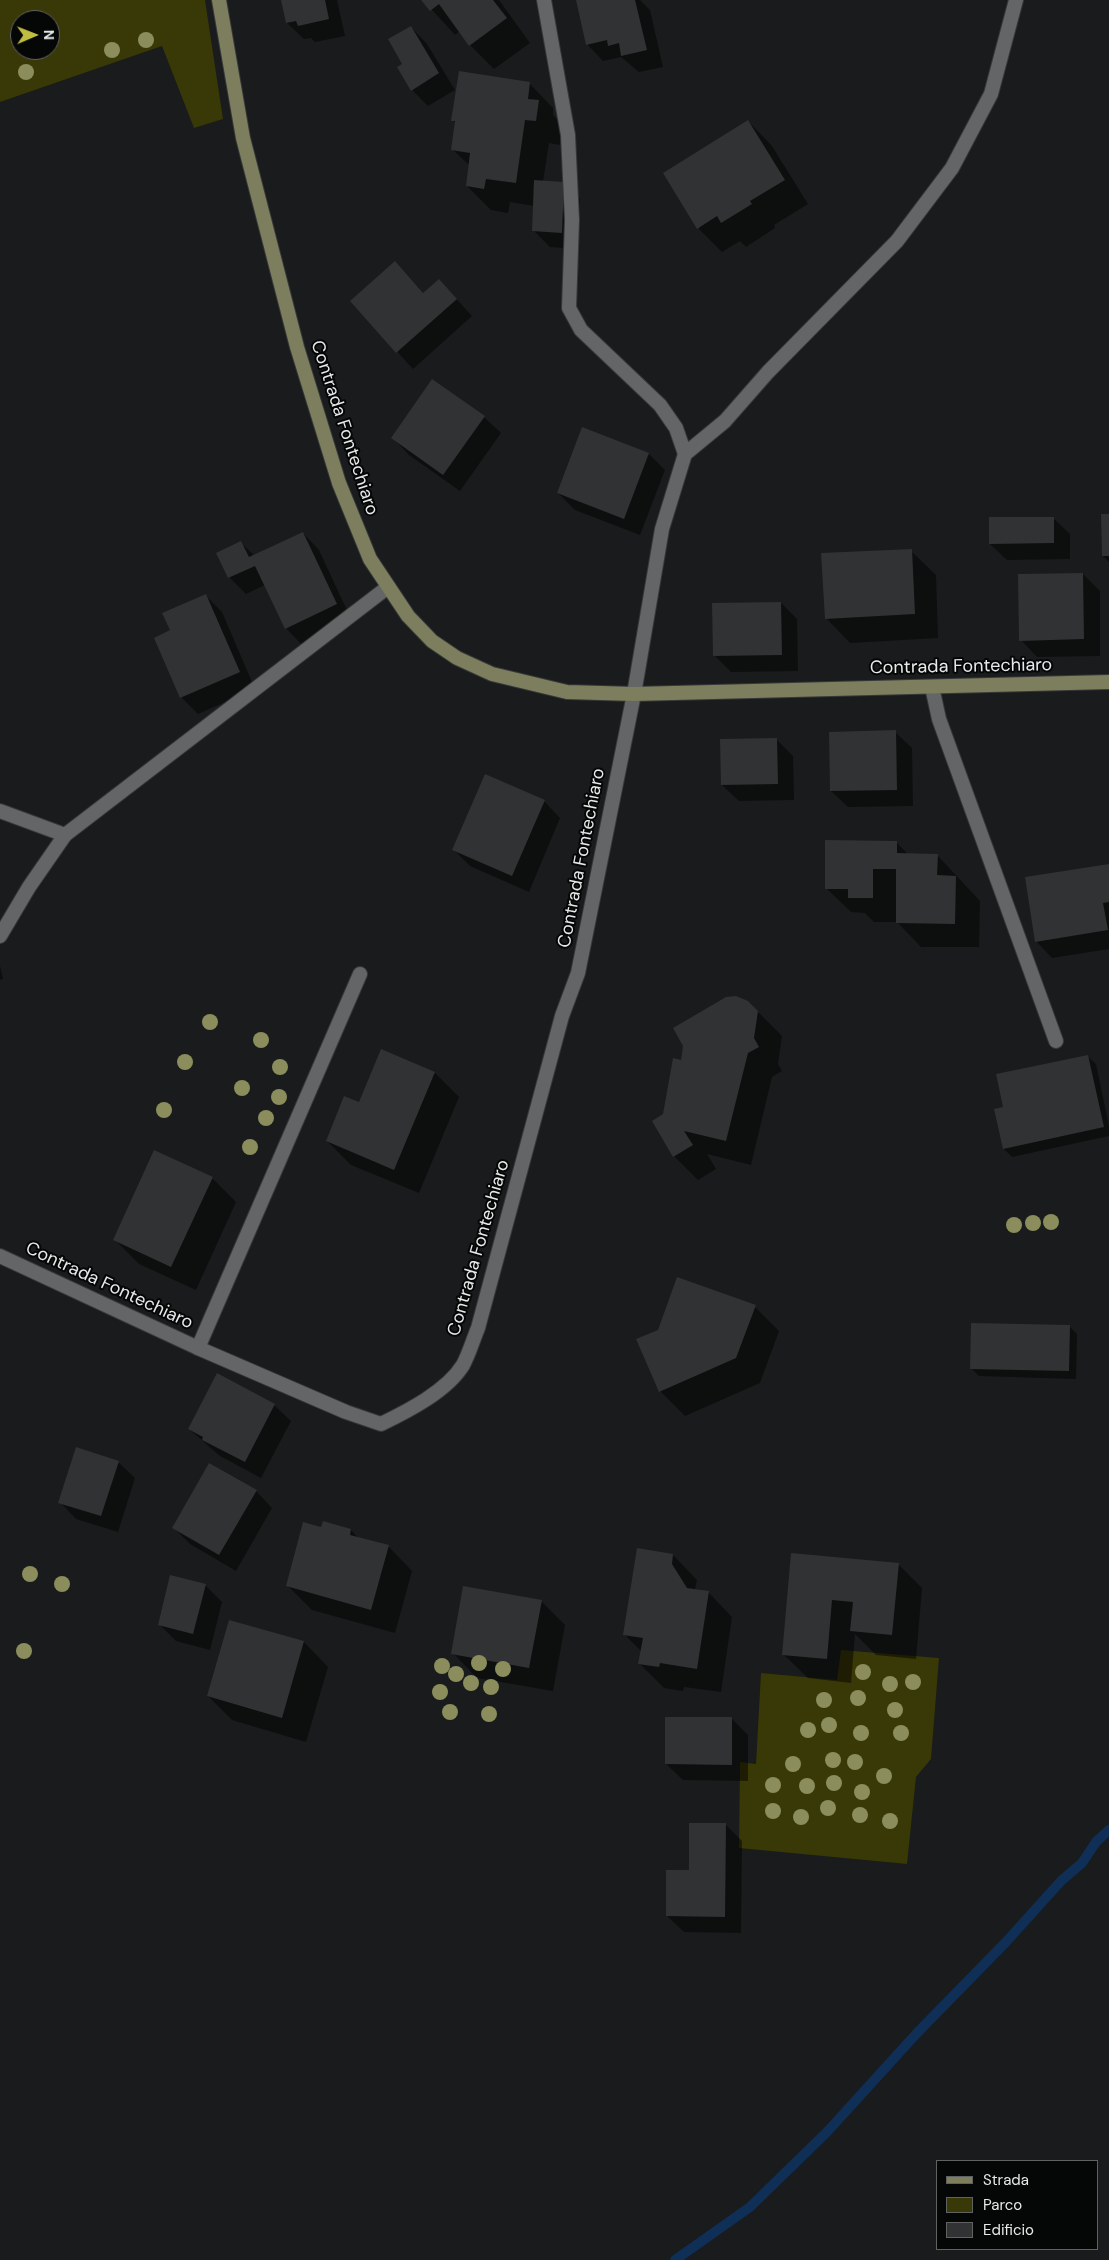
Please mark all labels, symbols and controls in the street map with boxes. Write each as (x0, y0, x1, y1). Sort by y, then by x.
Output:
north arrow (10, 10, 60, 60)
text: N (40, 29, 58, 40)
street label: Contrada Fontechiaro (306, 338, 382, 518)
street label: Contrada Fontechiaro (870, 655, 1052, 679)
street label: Contrada Fontechiaro (554, 766, 610, 950)
street label: Contrada Fontechiaro (443, 1157, 515, 1339)
street label: Contrada Fontechiaro (22, 1238, 196, 1334)
legend (936, 2160, 1099, 2250)
text: Strada (983, 2170, 1029, 2190)
text: Parco (983, 2195, 1022, 2215)
text: Edificio (983, 2220, 1034, 2240)

